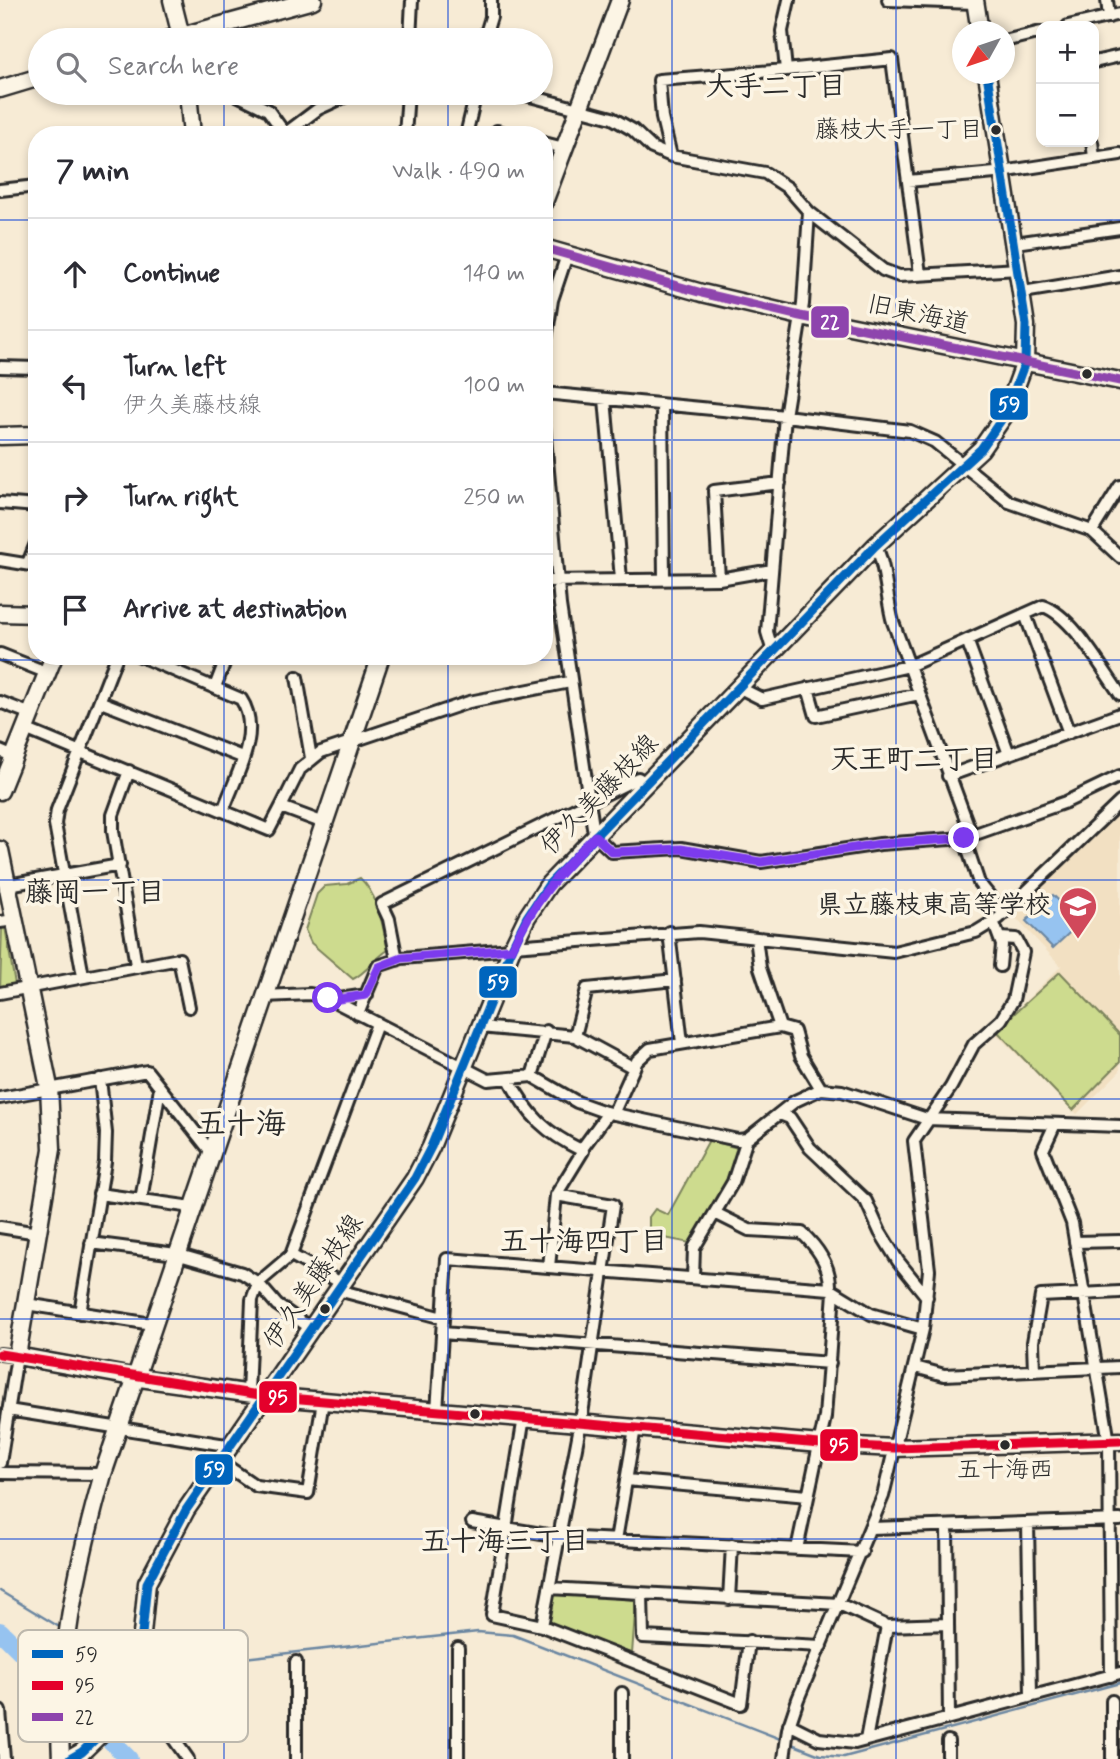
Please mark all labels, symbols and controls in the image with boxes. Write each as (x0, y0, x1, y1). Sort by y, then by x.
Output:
north arrow (952, 21, 1015, 84)
map controls (1036, 21, 1099, 147)
button: + (1036, 21, 1099, 84)
search box (28, 28, 553, 105)
icon: search (52, 48, 90, 86)
text: Search here (108, 50, 239, 84)
district label: 大手二丁目 (706, 69, 846, 106)
button: − (1036, 84, 1099, 147)
place label: 藤枝大手一丁目 (815, 115, 983, 146)
marker: 藤枝大手一丁目 (989, 123, 1003, 137)
text: 7 min (56, 152, 130, 191)
text: Walk · 490 m (392, 157, 525, 187)
icon: ahead (56, 255, 94, 293)
text: Continue (123, 257, 220, 291)
text: 140 m (462, 259, 525, 289)
street label: 旧東海道 (864, 288, 972, 342)
line badge: 22 (810, 305, 850, 339)
text: 22 (820, 311, 840, 336)
text: Turn left (123, 351, 227, 385)
icon: left (56, 367, 94, 405)
unlabelled marker (1080, 367, 1094, 381)
text: 100 m (463, 371, 525, 401)
line badge: 59 (989, 387, 1029, 421)
text: 伊久美藤枝線 (123, 391, 261, 421)
text: 59 (998, 393, 1020, 418)
icon: right (56, 479, 94, 517)
text: Turn right (123, 481, 239, 515)
text: 250 m (463, 483, 525, 513)
icon: arrive (56, 591, 94, 629)
text: Arrive at destination (123, 593, 347, 627)
street label: 伊久美藤枝線 (534, 727, 666, 863)
district label: 天王町二丁目 (830, 742, 998, 779)
route end (948, 822, 979, 853)
district label: 藤岡一丁目 (25, 875, 165, 912)
school or university icon: 県立藤枝東高等学校 (1057, 885, 1099, 940)
place label: 県立藤枝東高等学校 (817, 889, 1051, 923)
line badge: 59 (478, 965, 518, 999)
text: 59 (487, 971, 509, 996)
route start (312, 982, 343, 1013)
district label: 五十海 (196, 1105, 286, 1144)
street label: 伊久美藤枝線 (256, 1208, 372, 1356)
district label: 五十海四丁目 (500, 1224, 668, 1261)
unlabelled marker (318, 1302, 332, 1316)
line badge: 95 (258, 1380, 298, 1414)
text: 95 (268, 1386, 288, 1411)
unlabelled marker (468, 1407, 482, 1421)
line badge: 95 (819, 1428, 859, 1462)
text: 95 (829, 1434, 849, 1459)
marker: 五十海西 (998, 1438, 1012, 1452)
line badge: 59 (194, 1453, 234, 1486)
place label: 五十海西 (957, 1455, 1053, 1486)
text: 59 (203, 1458, 225, 1483)
district label: 五十海三丁目 (421, 1524, 589, 1561)
legend (18, 1630, 248, 1742)
text: 59 (75, 1643, 98, 1668)
text: 95 (75, 1674, 94, 1699)
text: 22 (75, 1706, 94, 1731)

